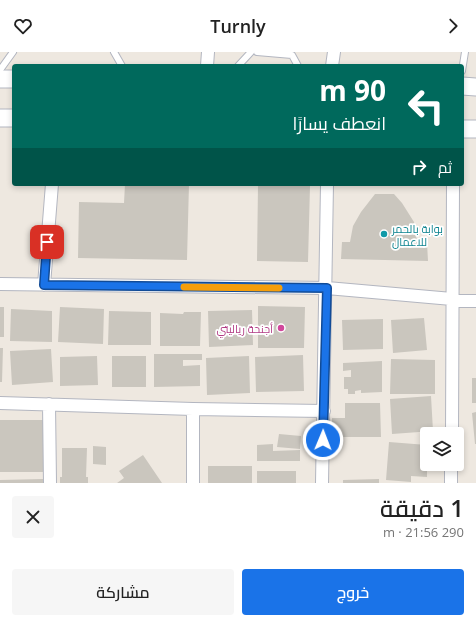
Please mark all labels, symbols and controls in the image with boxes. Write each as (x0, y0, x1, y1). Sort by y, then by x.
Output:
text: Turnly (210, 14, 266, 38)
icon: heart (12, 15, 34, 37)
icon: forward (442, 15, 464, 37)
text: 90 m (319, 71, 386, 109)
icon: left (400, 80, 452, 132)
text: انعطف يسارًا (293, 111, 386, 135)
icon: right (408, 156, 430, 178)
text: ثم (438, 157, 452, 177)
place label: بوابة بالحمر للاعمال (391, 221, 443, 249)
pin (30, 225, 64, 259)
marker: بوابة بالحمر للاعمال (379, 229, 389, 239)
icon: arrive (36, 231, 58, 253)
place label: أجنحة رياليتي (216, 321, 273, 338)
marker: أجنحة رياليتي (276, 323, 286, 333)
position arrow (302, 419, 344, 461)
map controls (420, 427, 464, 471)
button: layers (420, 427, 464, 471)
text: 1 دقيقة (380, 491, 464, 524)
button: close (12, 496, 54, 538)
text: 290 m · 21:56 (383, 523, 464, 541)
button: مشاركة (12, 569, 234, 615)
button: خروج (242, 569, 464, 615)

